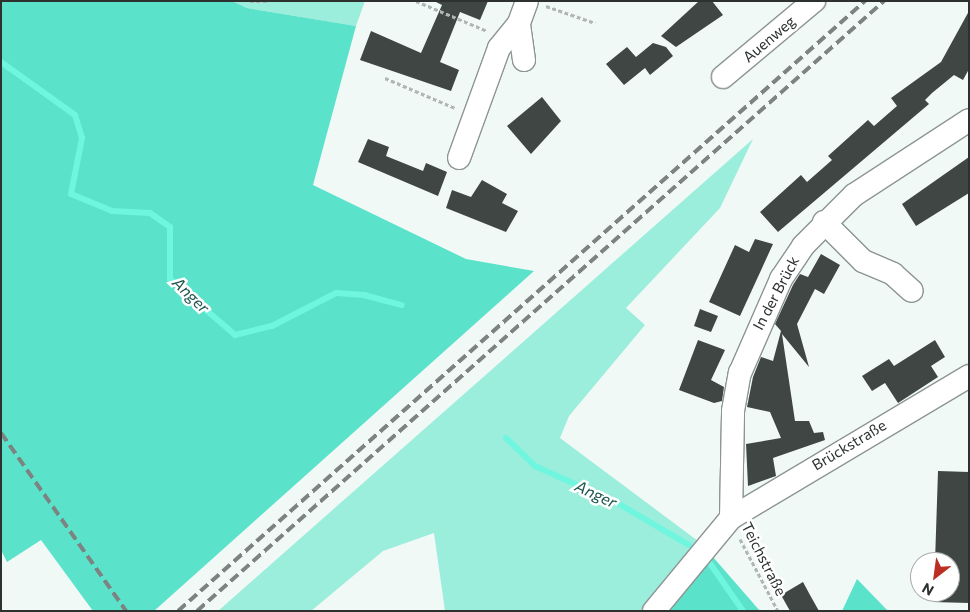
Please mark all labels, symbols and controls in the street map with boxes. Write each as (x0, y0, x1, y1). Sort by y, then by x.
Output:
street label: Auenweg (739, 12, 799, 66)
street label: In der Brück (749, 253, 803, 333)
water label: Anger (169, 273, 213, 317)
street label: Brückstraße (809, 416, 889, 474)
water label: Anger (572, 476, 620, 512)
street label: Teichstraße (738, 519, 790, 599)
north arrow (910, 552, 960, 602)
text: N (919, 580, 937, 600)

